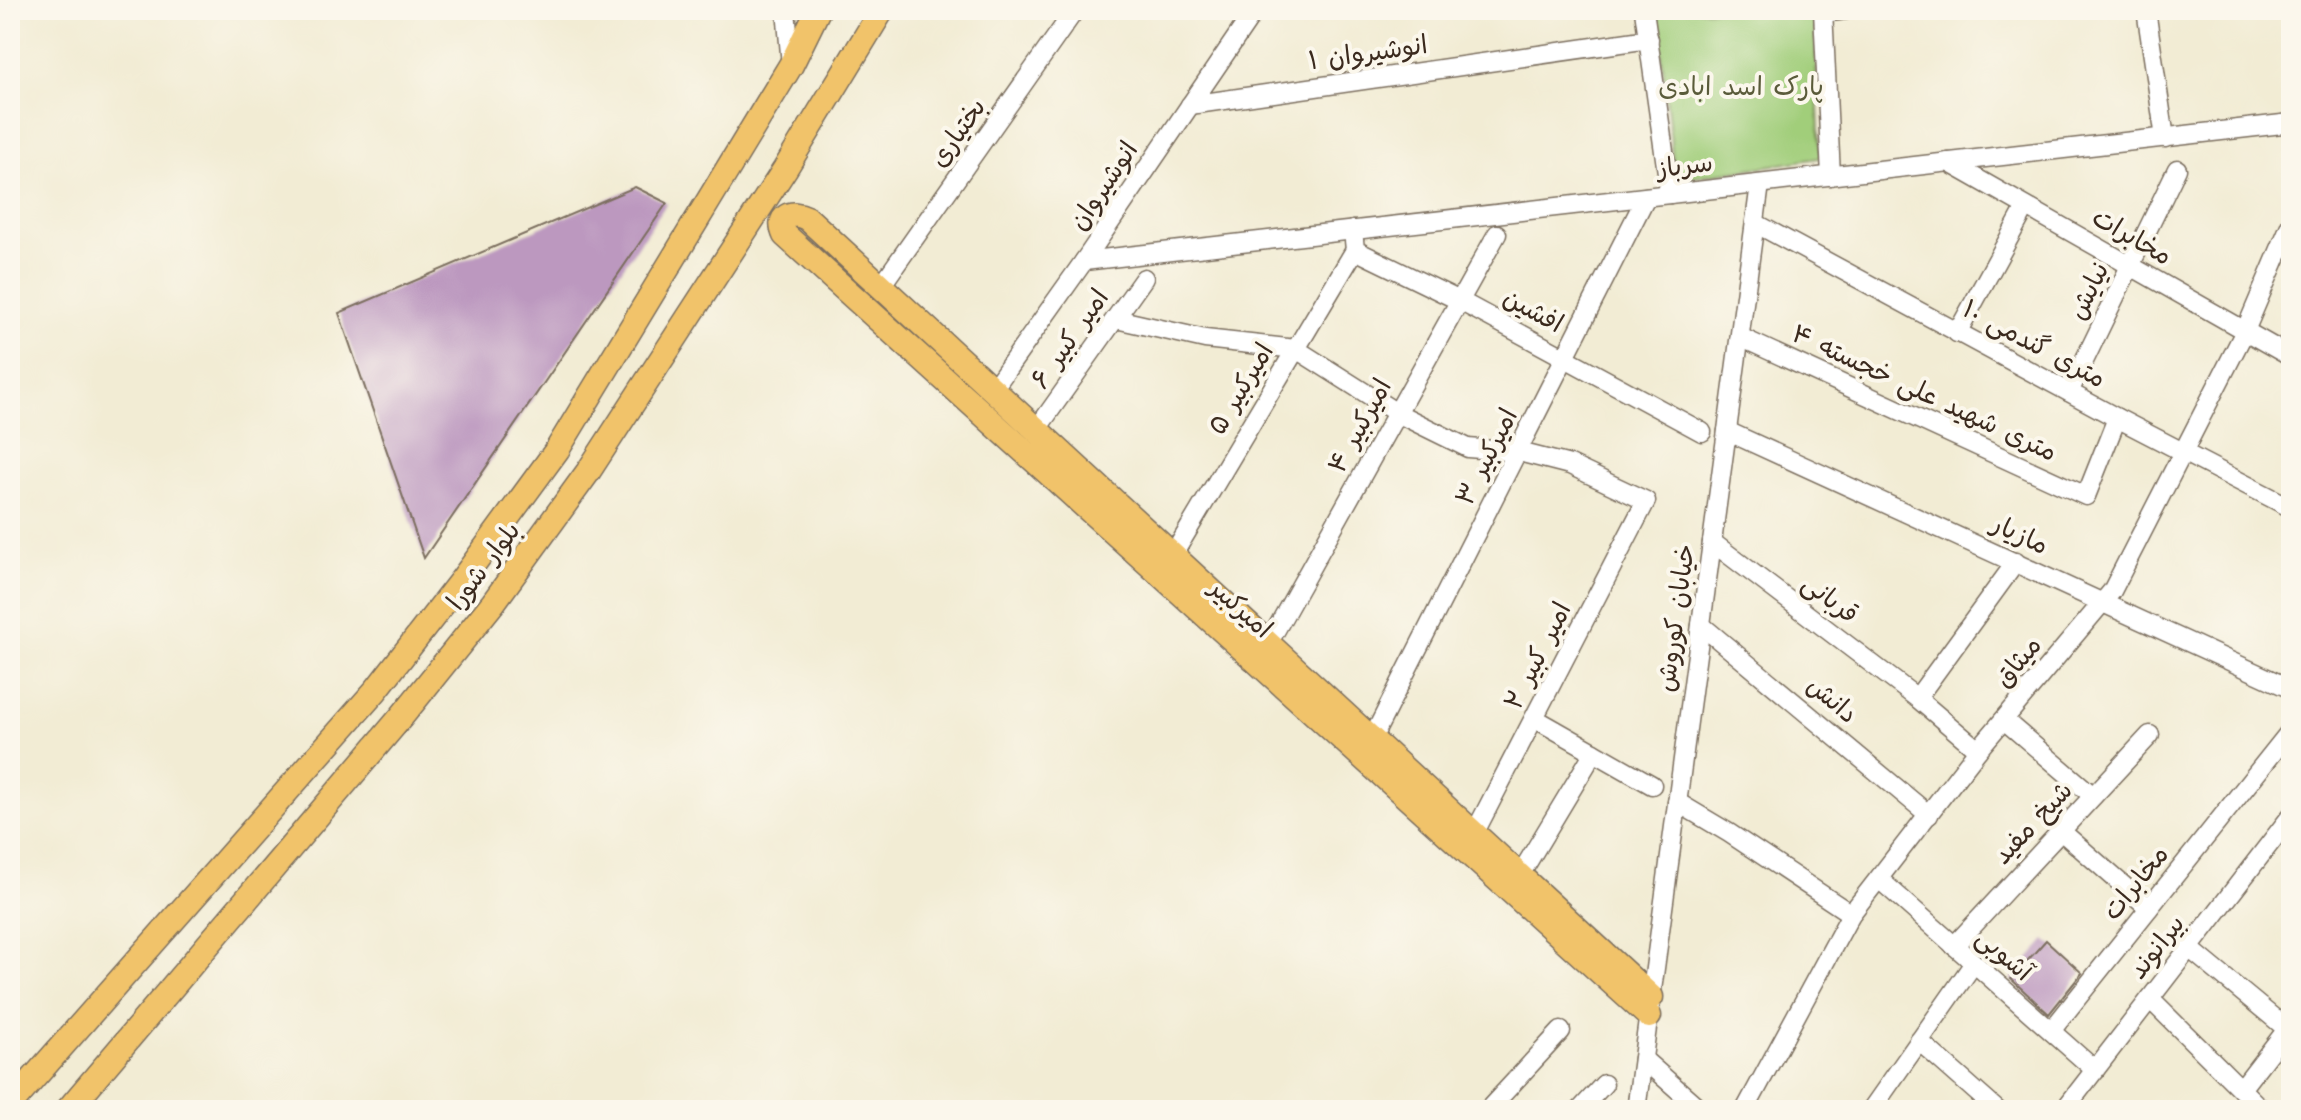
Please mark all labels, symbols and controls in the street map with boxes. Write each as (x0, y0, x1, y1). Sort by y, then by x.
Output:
street label: انوشیروان ۱ (1306, 27, 1430, 79)
park label: پارک اسد ابادی (1658, 69, 1824, 105)
street label: بختیاری (921, 91, 995, 175)
street label: انوشیروان (1061, 134, 1147, 238)
street label: سرباز (1653, 145, 1715, 188)
street label: مخابرات (2085, 200, 2179, 274)
street label: نیایش (2060, 256, 2118, 326)
street label: افشین (1496, 280, 1570, 342)
street label: امیر کبیر ۶ (1022, 282, 1118, 396)
street label: ۱۰ متری گندمی (1956, 291, 2112, 397)
street label: ۴ متری شهید علی خجسته (1785, 316, 2063, 470)
street label: امیرکبیر ۵ (1199, 336, 1283, 442)
street label: امیرکبیر ۴ (1319, 372, 1401, 480)
street label: امیرکبیر ۳ (1447, 402, 1527, 512)
street label: مازیار (1984, 505, 2054, 564)
street label: بلوار شورا (439, 514, 529, 618)
street label: خیابان کوروش (1648, 542, 1704, 694)
street label: قربانی (1794, 566, 1866, 632)
street label: امیرکبیر (1200, 570, 1280, 647)
street label: امیر کبیر ۲ (1496, 596, 1580, 716)
street label: میثاق (1986, 629, 2050, 695)
street label: دانش (1799, 668, 1865, 732)
street label: شیخ مفید (1985, 773, 2081, 873)
street label: مخابرات (2095, 838, 2177, 928)
street label: بیرانوند (2120, 907, 2194, 987)
street label: آشوبی (1968, 920, 2041, 991)

